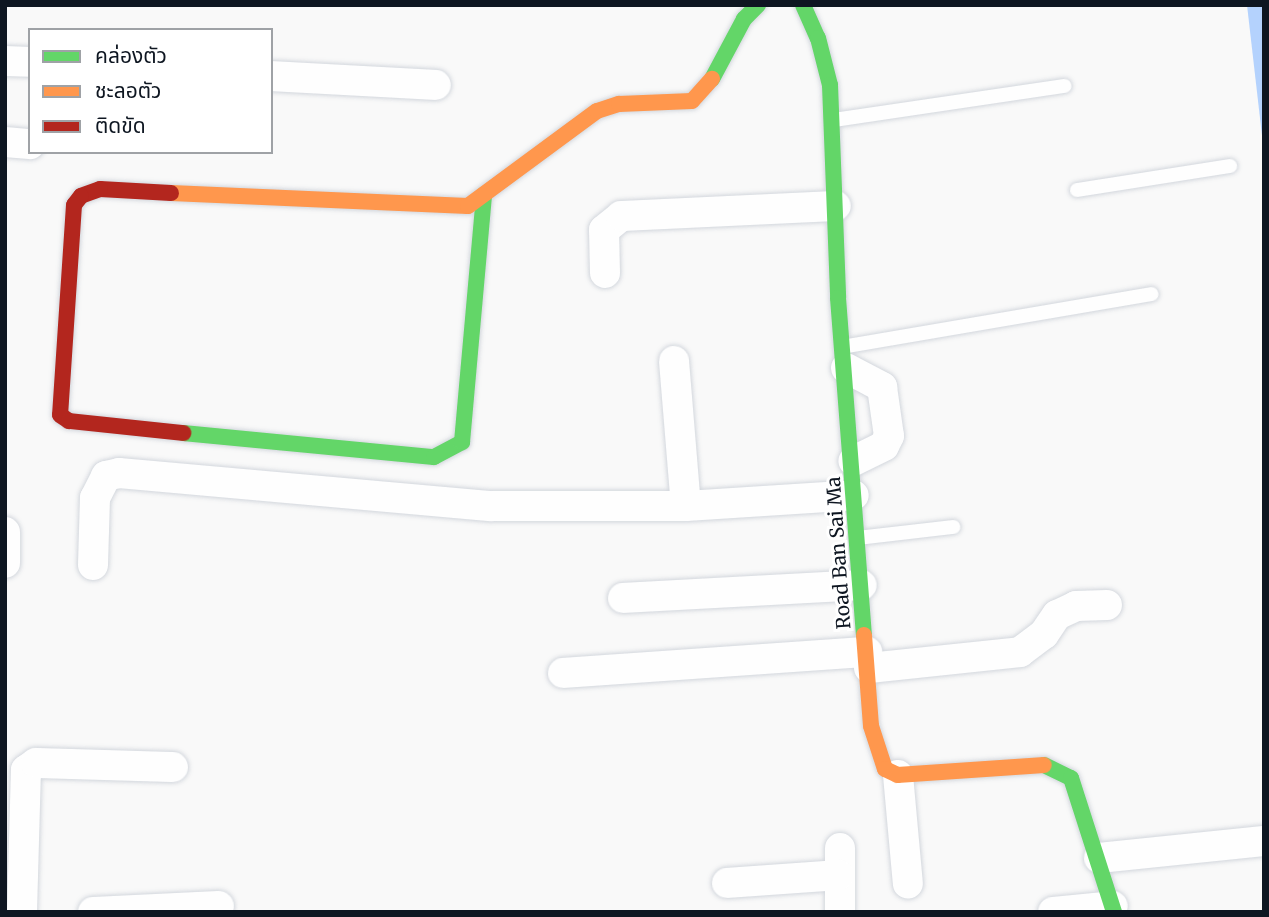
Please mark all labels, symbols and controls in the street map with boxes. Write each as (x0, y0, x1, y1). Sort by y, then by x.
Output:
legend (28, 28, 273, 154)
text: คล่องตัว (95, 42, 167, 69)
text: ชะลอตัว (95, 77, 161, 104)
text: ติดขัด (95, 112, 146, 139)
street label: Road Ban Sai Ma (822, 476, 856, 630)

